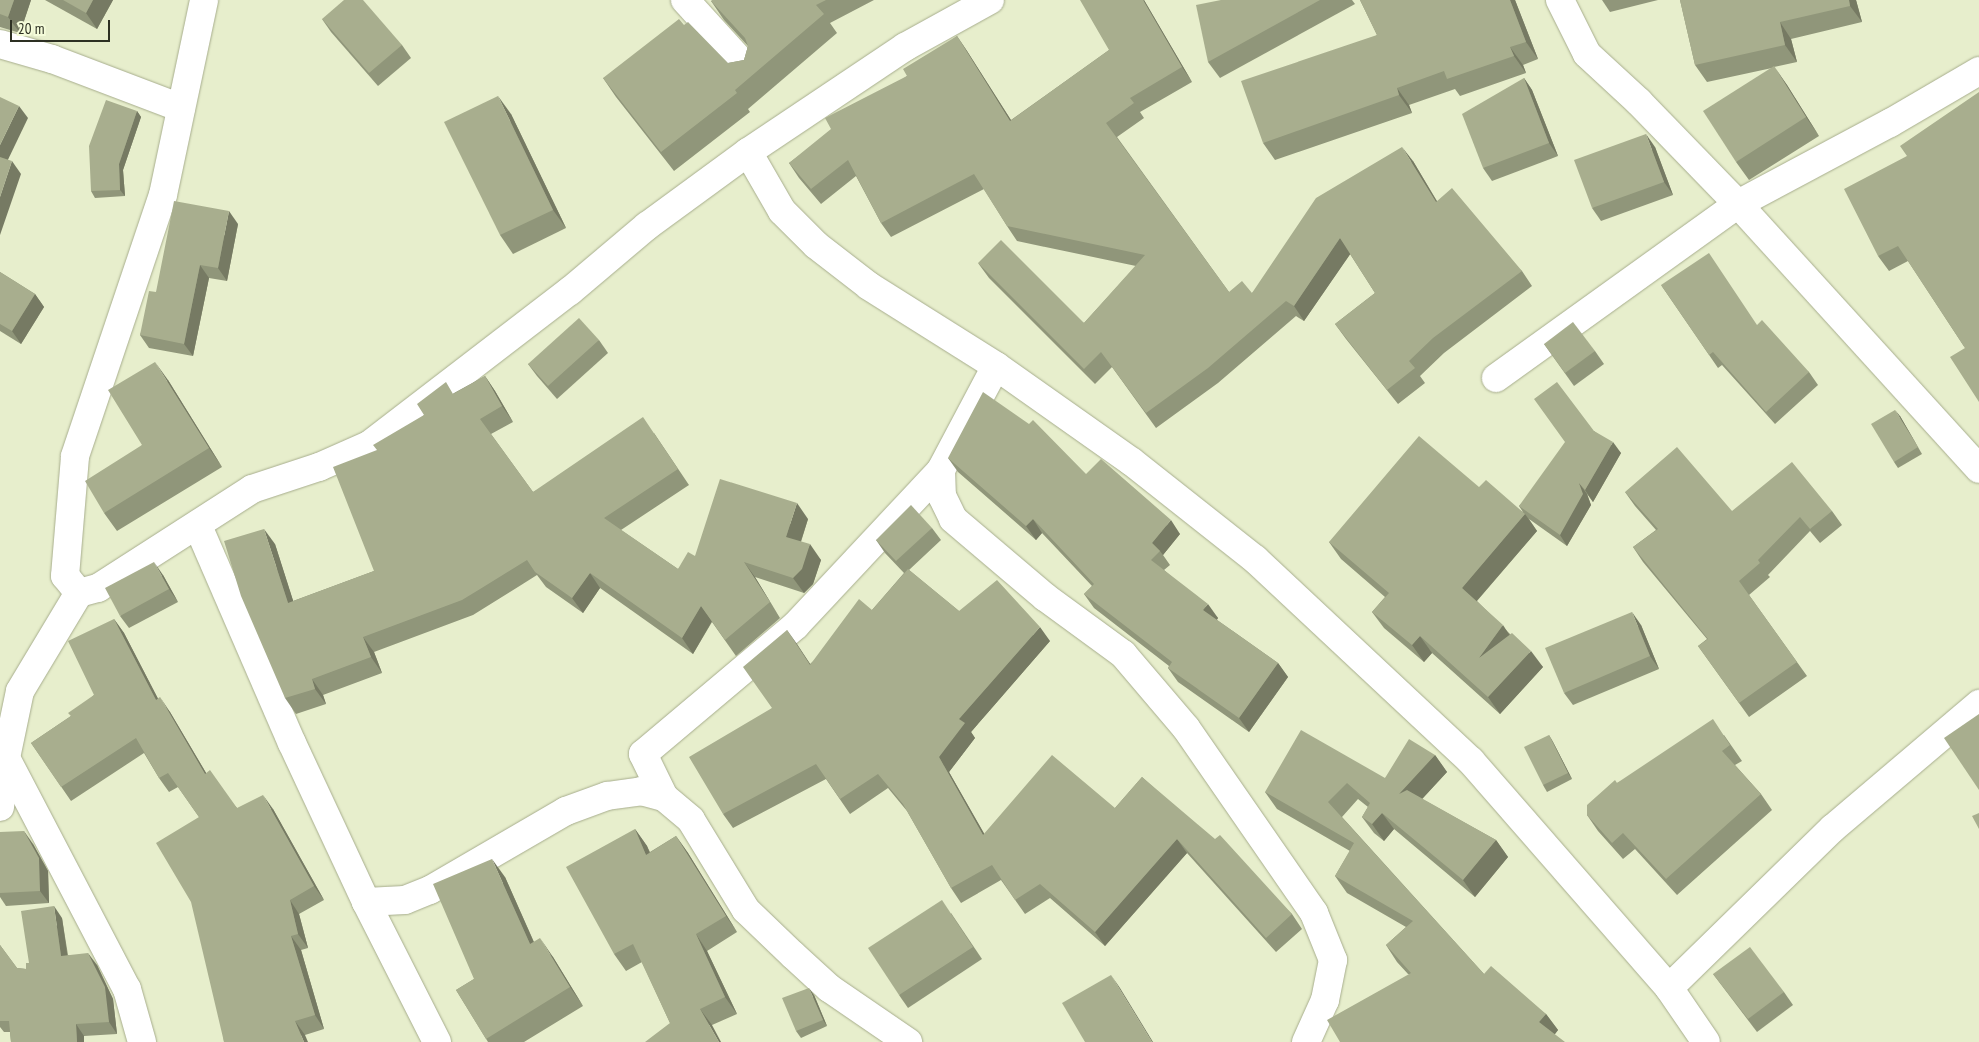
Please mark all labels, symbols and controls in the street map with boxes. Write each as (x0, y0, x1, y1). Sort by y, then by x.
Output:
scale bar (12, 10, 112, 42)
text: 20 m (18, 19, 44, 38)

